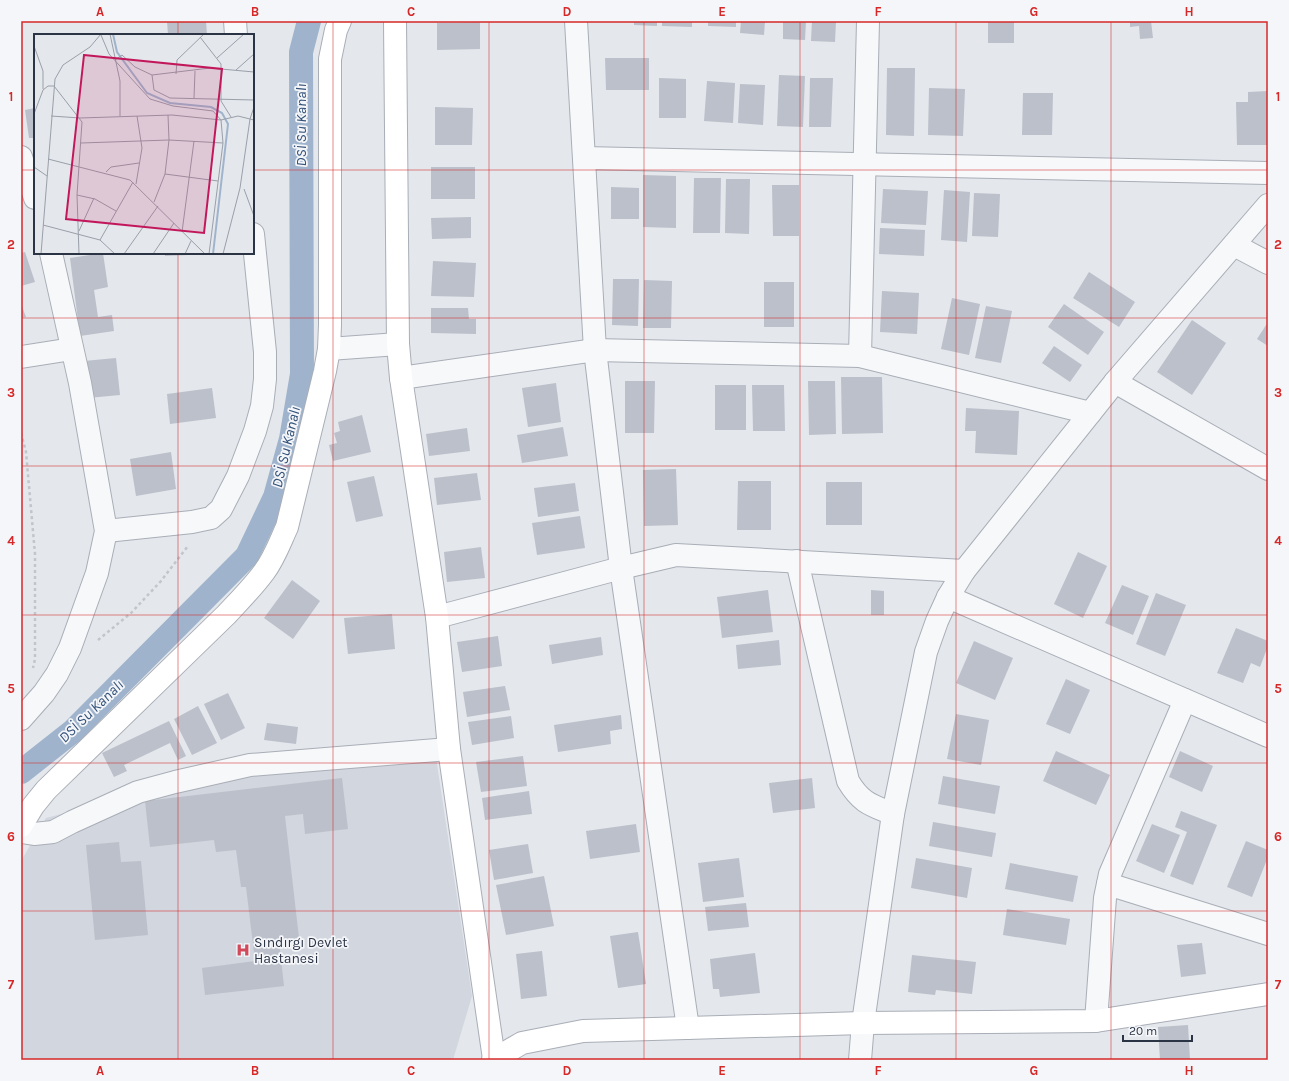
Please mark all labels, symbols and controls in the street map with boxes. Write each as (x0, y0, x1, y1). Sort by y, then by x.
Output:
text: A (96, 4, 104, 19)
text: B (251, 4, 259, 19)
text: C (407, 4, 415, 19)
text: D (563, 4, 572, 19)
text: E (718, 4, 726, 19)
text: F (874, 4, 882, 19)
text: G (1030, 4, 1038, 19)
text: H (1184, 4, 1194, 19)
inset map (34, 34, 254, 254)
water label: DSİ Su Kanalı (292, 84, 310, 166)
text: 1 (9, 89, 13, 104)
text: 1 (1276, 89, 1280, 104)
text: 2 (7, 237, 15, 252)
text: 2 (1274, 237, 1282, 252)
text: 3 (7, 385, 15, 400)
text: 3 (1274, 385, 1282, 400)
water label: DSİ Su Kanalı (268, 405, 304, 489)
text: 4 (7, 533, 15, 548)
text: 4 (1274, 533, 1282, 548)
water label: DSİ Su Kanalı (55, 676, 127, 746)
text: 5 (7, 681, 15, 696)
text: 5 (1274, 681, 1282, 696)
text: 6 (7, 829, 15, 844)
text: 6 (1274, 829, 1282, 844)
place label: Sındırgı Devlet Hastanesi (254, 934, 348, 967)
hospital icon: Sındırgı Devlet Hastanesi (235, 942, 251, 958)
text: 7 (8, 977, 15, 992)
text: 7 (1275, 977, 1282, 992)
scale bar (1123, 1017, 1192, 1043)
text: 20 m (1129, 1024, 1157, 1038)
text: A (96, 1063, 104, 1078)
text: B (251, 1063, 259, 1078)
text: C (407, 1063, 415, 1078)
text: D (563, 1063, 572, 1078)
text: E (718, 1063, 726, 1078)
text: F (874, 1063, 882, 1078)
text: G (1030, 1063, 1038, 1078)
text: H (1184, 1063, 1194, 1078)

